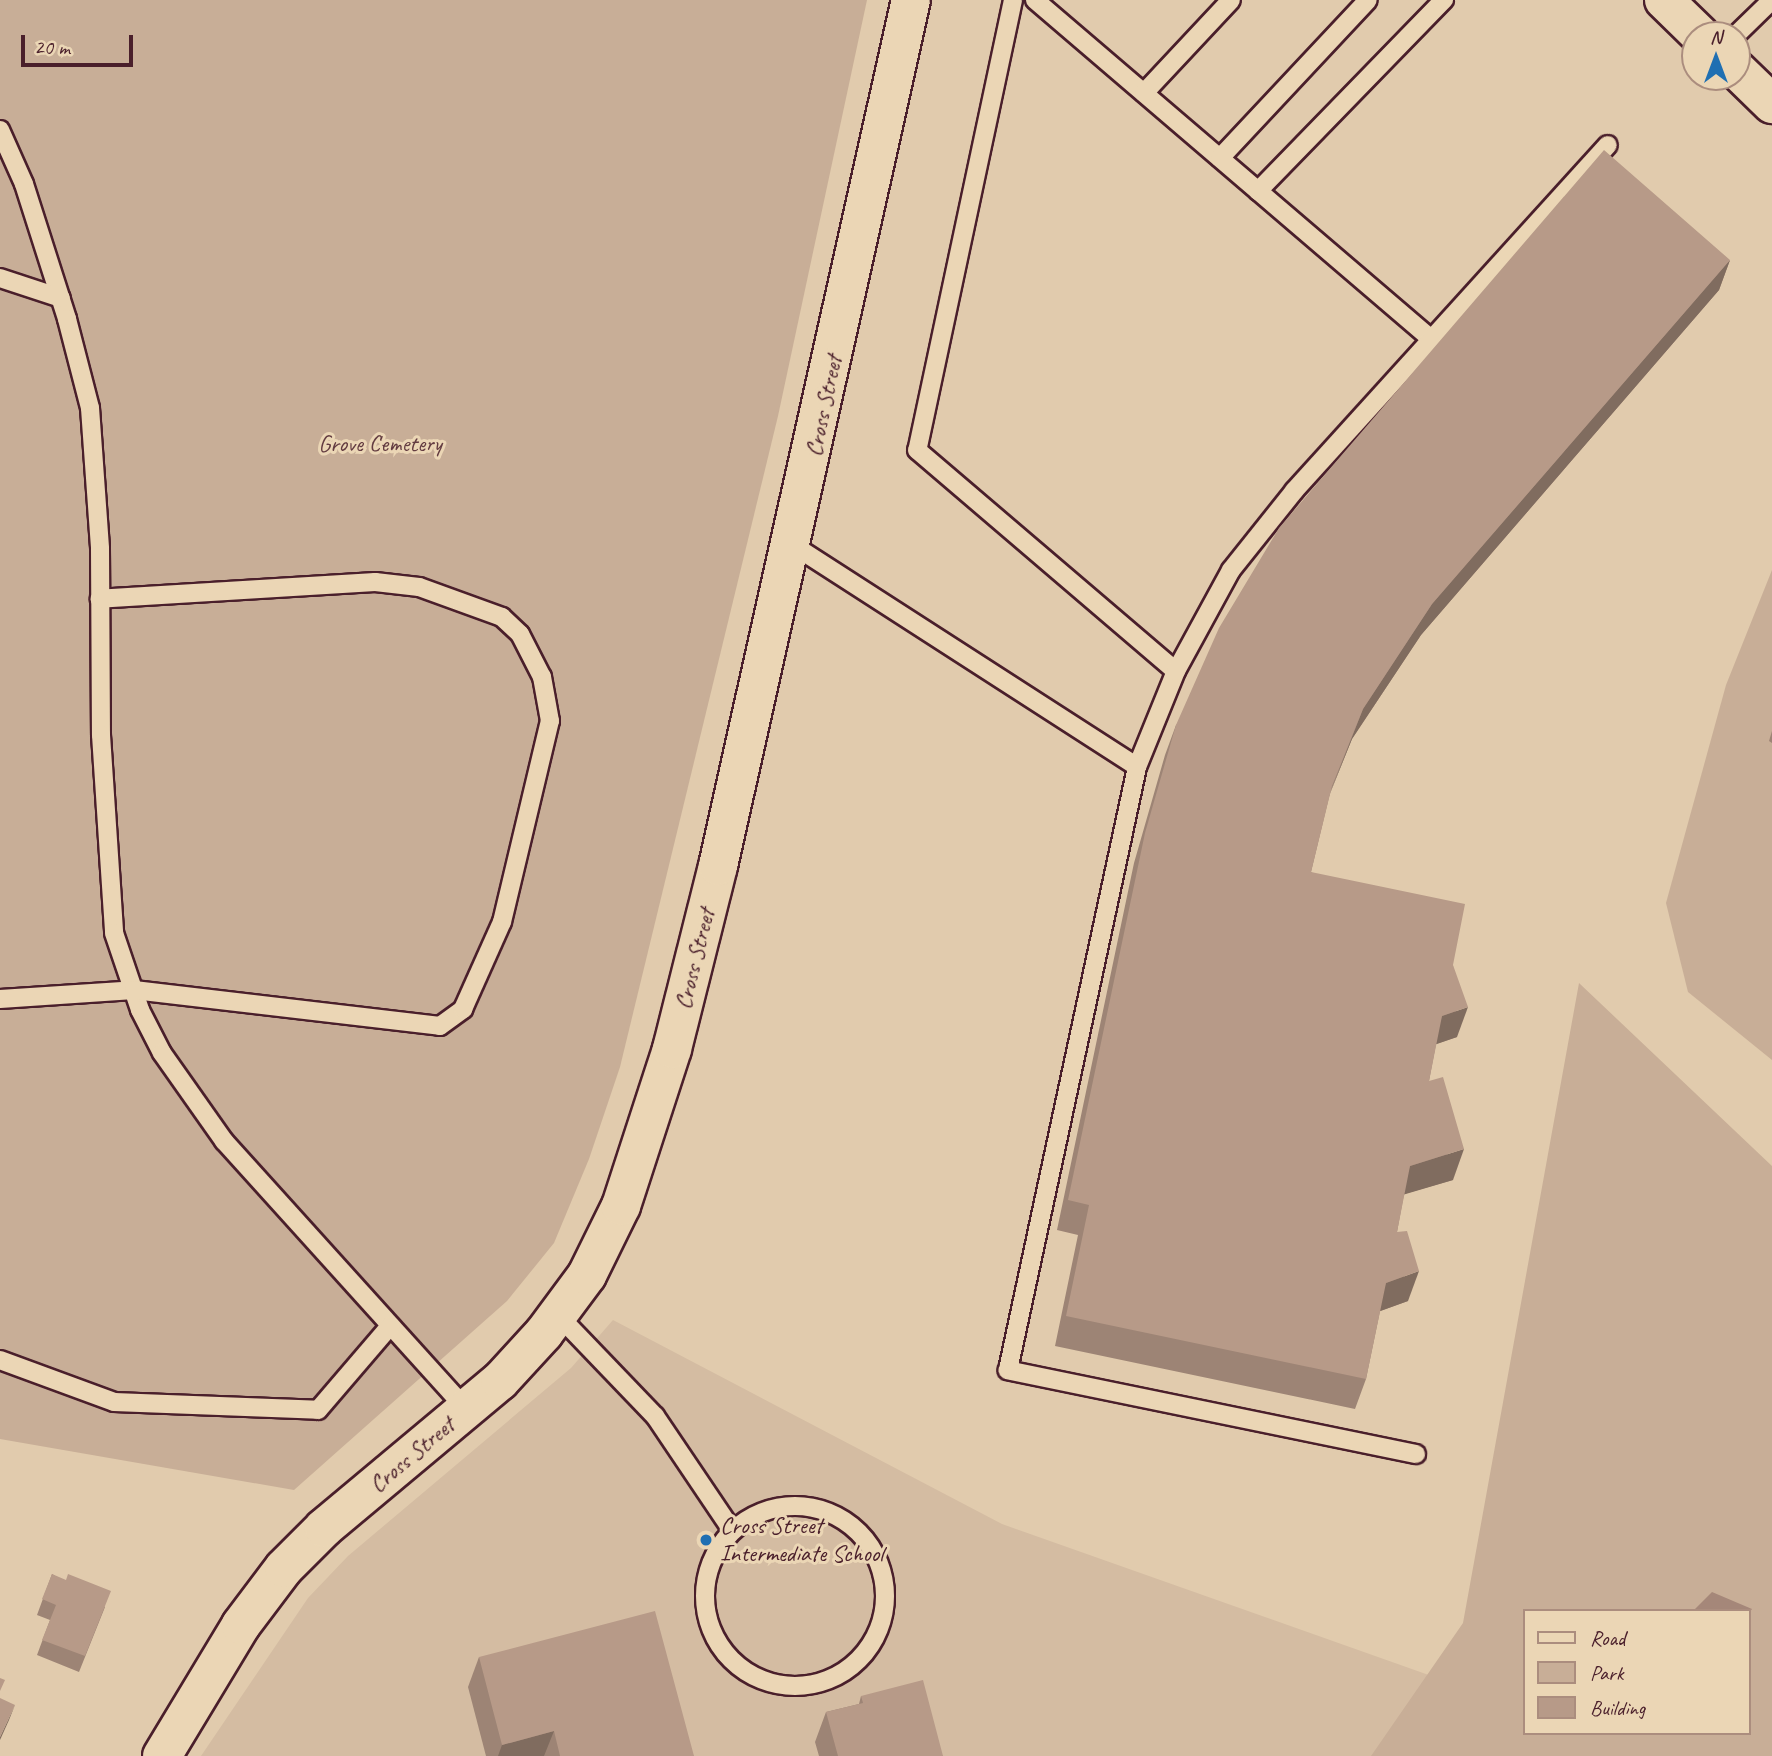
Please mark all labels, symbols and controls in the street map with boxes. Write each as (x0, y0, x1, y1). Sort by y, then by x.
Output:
scale bar (24, 21, 136, 65)
north arrow (1681, 21, 1751, 91)
text: N (1710, 25, 1722, 49)
text: 20 m (34, 34, 70, 60)
street label: Cross Street (799, 353, 849, 459)
park label: Grove Cemetery (318, 430, 442, 458)
street label: Cross Street (669, 906, 721, 1012)
street label: Cross Street (363, 1411, 461, 1499)
place label: Cross Street Intermediate School (720, 1512, 883, 1568)
marker: Cross Street Intermediate School (698, 1532, 714, 1548)
legend (1524, 1609, 1751, 1735)
text: Road (1590, 1625, 1625, 1651)
text: Park (1590, 1660, 1623, 1686)
text: Building (1590, 1695, 1645, 1721)

